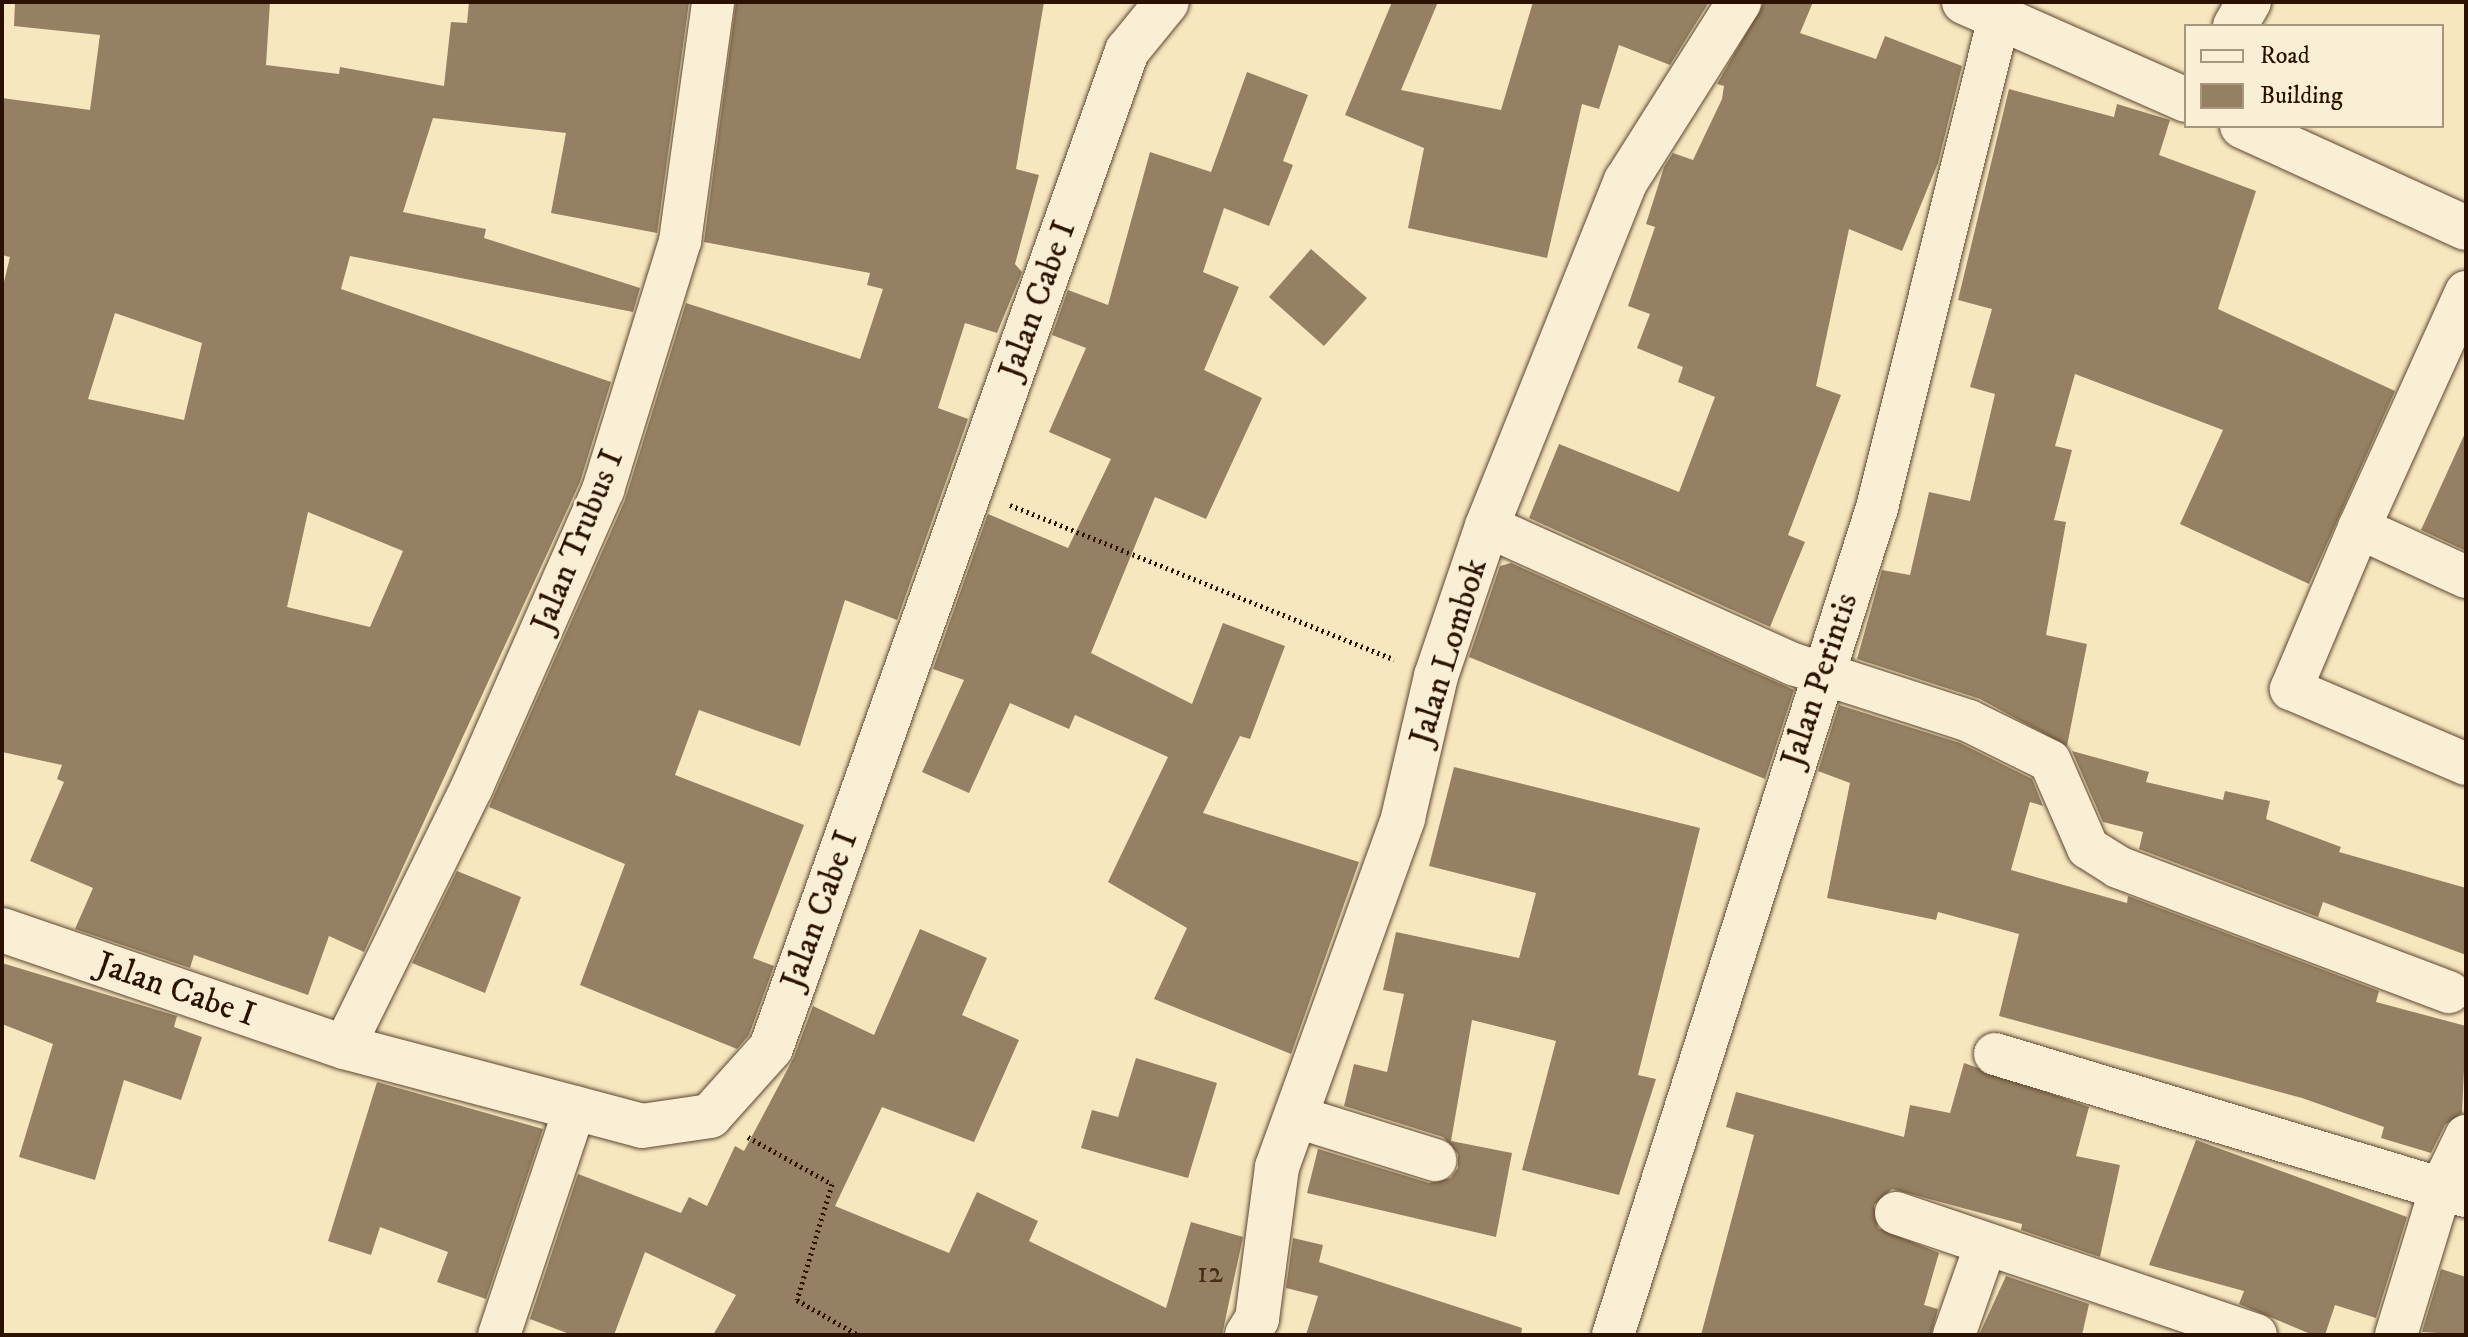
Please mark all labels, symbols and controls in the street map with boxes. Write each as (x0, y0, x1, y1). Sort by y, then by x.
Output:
legend (2184, 24, 2444, 128)
text: Road (2260, 41, 2310, 71)
text: Building (2260, 81, 2343, 111)
street label: Jalan Cabe I (991, 215, 1085, 385)
street label: Jalan Trubus I (523, 444, 633, 638)
street label: Jalan Lombok (1401, 554, 1497, 750)
street label: Jalan Perintis (1773, 588, 1867, 772)
street label: Jalan Cabe I (773, 825, 867, 995)
street label: Jalan Cabe I (91, 944, 261, 1036)
house number: 12 (1197, 1256, 1223, 1292)

